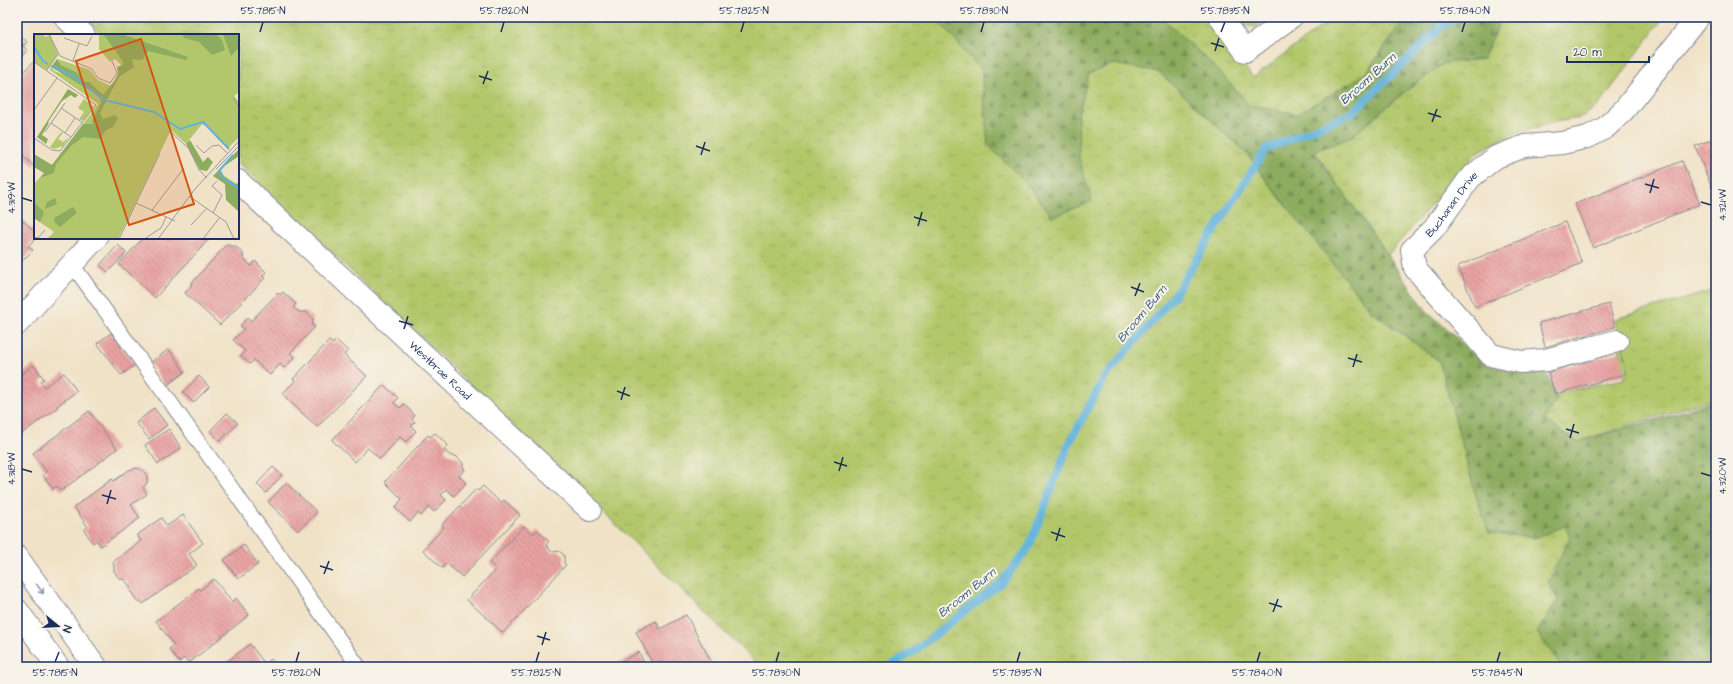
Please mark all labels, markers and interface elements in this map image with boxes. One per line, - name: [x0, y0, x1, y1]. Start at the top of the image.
- text: 55.7815°N: [240, 4, 286, 18]
- text: 55.7820°N: [480, 4, 528, 18]
- text: 55.7825°N: [719, 4, 769, 18]
- text: 55.7830°N: [960, 4, 1008, 18]
- text: 55.7835°N: [1201, 4, 1249, 18]
- text: 55.7840°N: [1440, 4, 1490, 18]
- inset map: [34, 34, 239, 239]
- scale bar: [1567, 38, 1649, 64]
- text: 20 m: [1573, 44, 1602, 61]
- water label: Broom Burn: [1336, 49, 1400, 109]
- street label: Buchanan Drive: [1422, 167, 1481, 240]
- text: 4.319°W: [5, 181, 19, 214]
- text: 4.321°W: [1716, 188, 1730, 221]
- water label: Broom Burn: [1113, 281, 1172, 346]
- street label: Westbrae Road: [406, 337, 475, 403]
- text: 4.318°W: [5, 452, 19, 485]
- text: 4.320°W: [1716, 457, 1730, 494]
- water label: Broom Burn: [934, 564, 1000, 622]
- one-way arrow: [36, 583, 44, 594]
- north arrow: [38, 606, 78, 646]
- text: N: [59, 623, 75, 635]
- text: 55.7815°N: [32, 666, 78, 680]
- text: 55.7820°N: [272, 666, 320, 680]
- text: 55.7825°N: [511, 666, 561, 680]
- text: 55.7830°N: [752, 666, 800, 680]
- text: 55.7835°N: [993, 666, 1041, 680]
- text: 55.7840°N: [1232, 666, 1282, 680]
- text: 55.7845°N: [1472, 666, 1522, 680]

